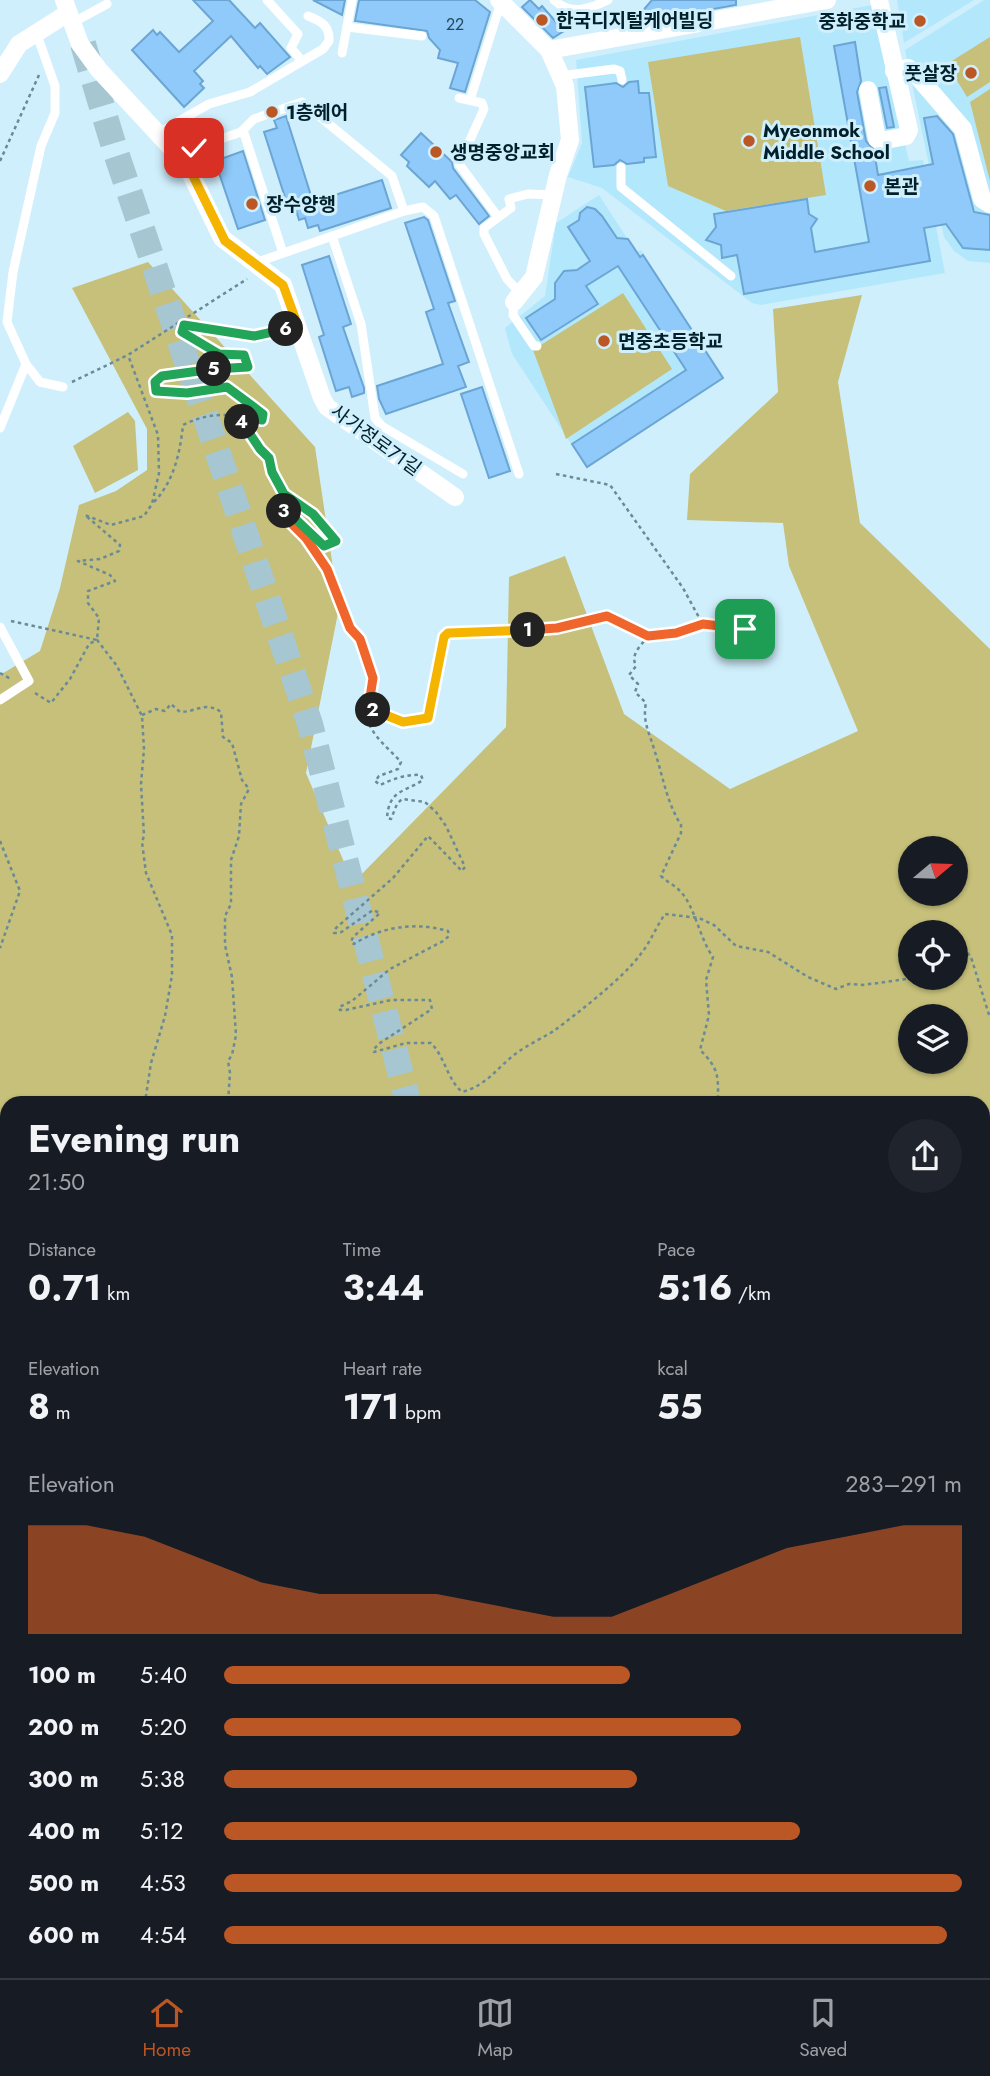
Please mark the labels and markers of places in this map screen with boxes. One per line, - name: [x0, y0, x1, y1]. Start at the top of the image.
- place label: 한국디지털케어빌딩: [556, 7, 713, 34]
- place label: 중화중학교: [819, 8, 906, 35]
- marker: 한국디지털케어빌딩: [534, 12, 550, 28]
- marker: 중화중학교: [912, 13, 928, 29]
- place label: 풋살장: [905, 60, 957, 87]
- marker: 풋살장: [963, 65, 979, 81]
- place label: 1층헤어: [286, 99, 348, 126]
- marker: 1층헤어: [264, 104, 280, 120]
- place label: Myeonmok Middle School: [763, 117, 890, 166]
- pin: [164, 118, 224, 178]
- marker: Myeonmok Middle School: [741, 133, 757, 149]
- place label: 생명중앙교회: [450, 139, 555, 166]
- marker: 생명중앙교회: [428, 144, 444, 160]
- place label: 본관: [884, 173, 919, 200]
- marker: 본관: [862, 178, 878, 194]
- place label: 장수양행: [266, 191, 336, 218]
- marker: 장수양행: [244, 196, 260, 212]
- pin: 6: [268, 312, 304, 346]
- place label: 면중초등학교: [618, 328, 723, 355]
- marker: 면중초등학교: [596, 333, 612, 349]
- pin: 5: [196, 352, 232, 386]
- pin: 4: [224, 404, 260, 440]
- pin: 3: [266, 494, 302, 528]
- pin: [715, 599, 775, 659]
- pin: 1: [510, 612, 546, 648]
- pin: 2: [356, 692, 390, 728]

